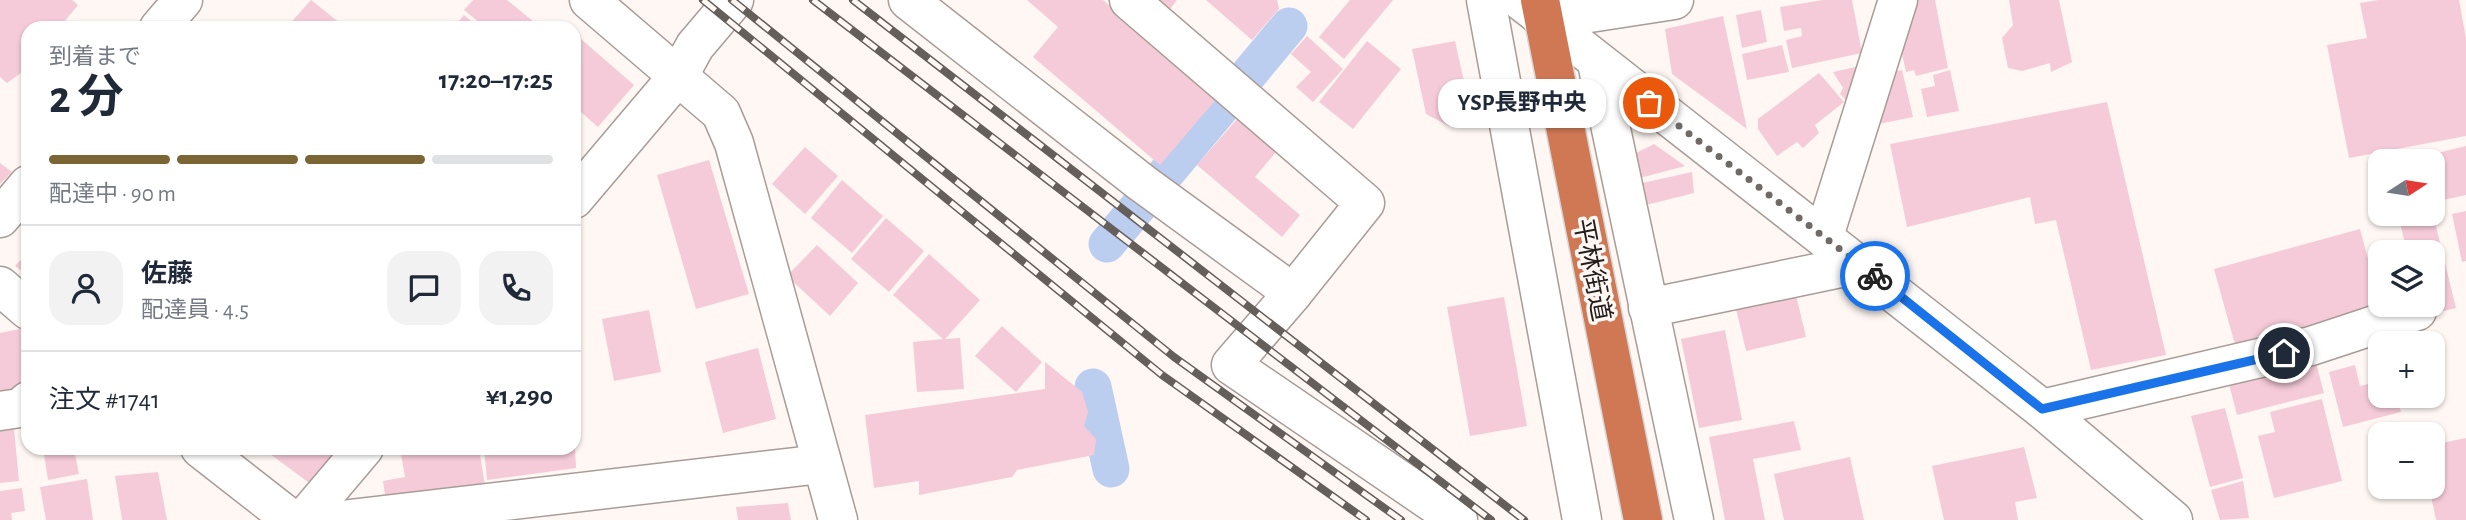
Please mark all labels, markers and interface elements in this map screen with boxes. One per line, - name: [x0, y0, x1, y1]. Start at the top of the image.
- text: 到着まで: [49, 46, 141, 69]
- text: 17:20–17:25: [439, 67, 553, 93]
- pin: [1619, 73, 1679, 133]
- text: 2 分: [49, 75, 124, 121]
- callout: YSP長野中央: [1439, 78, 1607, 128]
- icon: bag: [1630, 84, 1668, 122]
- text: YSP長野中央: [1458, 92, 1586, 115]
- north arrow: [2368, 149, 2445, 226]
- map controls: [2368, 149, 2445, 499]
- text: 配達中 · 90 m: [49, 183, 176, 206]
- street label: 平林街道: [1569, 216, 1616, 324]
- button: layers: [2368, 240, 2445, 317]
- courier: [1840, 241, 1910, 311]
- button: person: [49, 251, 123, 325]
- button: chat: [387, 251, 461, 325]
- button: phone: [479, 251, 553, 325]
- icon: bike: [1856, 257, 1894, 295]
- text: 佐藤: [141, 261, 193, 287]
- text: 配達員 · 4.5: [141, 299, 249, 322]
- pin: [2254, 323, 2314, 383]
- button: +: [2368, 331, 2445, 408]
- icon: home: [2265, 334, 2303, 372]
- text: ¥1,290: [486, 383, 553, 409]
- text: 注文 #1741: [49, 387, 160, 413]
- button: −: [2368, 422, 2445, 499]

